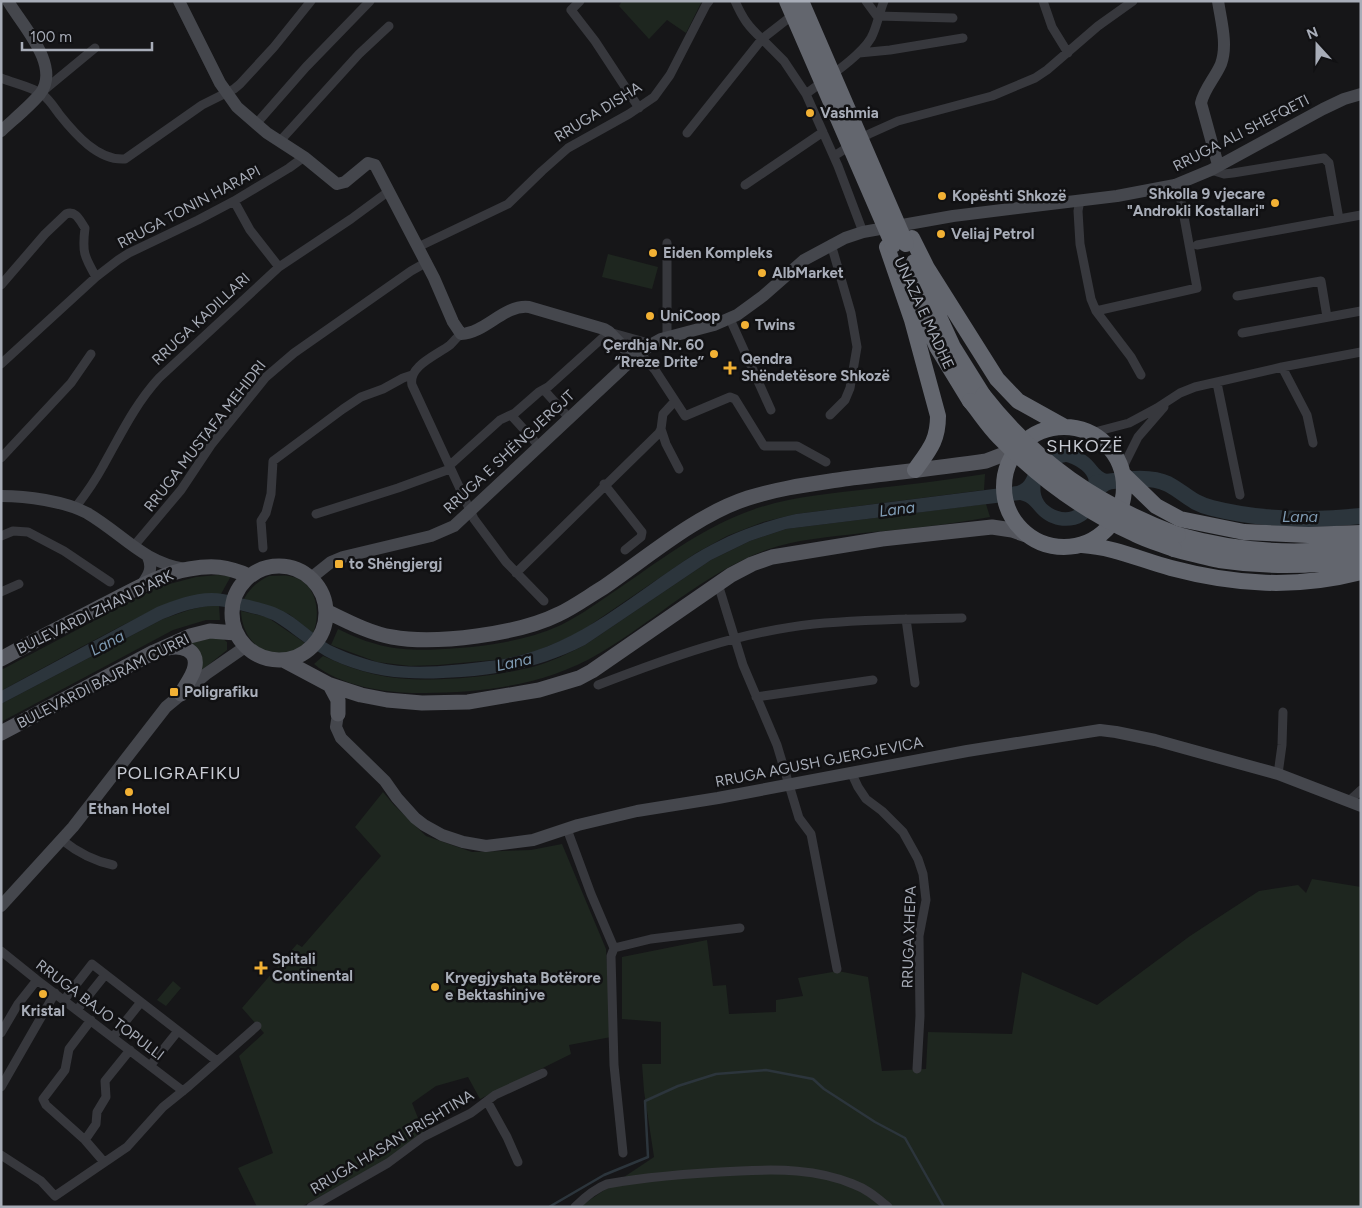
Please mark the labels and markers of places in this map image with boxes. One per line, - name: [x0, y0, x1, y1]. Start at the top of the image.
- place label: Vashmia: [820, 104, 879, 122]
- marker: Vashmia: [804, 107, 816, 119]
- place label: Shkolla 9 vjecare "Androkli Kostallari": [1127, 185, 1266, 220]
- place label: Kopështi Shkozë: [952, 187, 1067, 205]
- marker: Kopështi Shkozë: [936, 190, 948, 202]
- marker: Shkolla 9 vjecare "Androkli Kostallari": [1269, 197, 1281, 209]
- place label: Veliaj Petrol: [951, 225, 1034, 243]
- marker: Veliaj Petrol: [935, 228, 947, 240]
- place label: Eiden Kompleks: [663, 244, 773, 262]
- marker: Eiden Kompleks: [647, 247, 659, 259]
- place label: AlbMarket: [772, 264, 844, 282]
- marker: AlbMarket: [756, 267, 768, 279]
- place label: UniCoop: [660, 307, 720, 325]
- marker: UniCoop: [644, 310, 656, 322]
- place label: Twins: [755, 316, 795, 334]
- marker: Twins: [739, 319, 751, 331]
- place label: Çerdhja Nr. 60 “Rreze Drite”: [603, 336, 705, 371]
- marker: Çerdhja Nr. 60 “Rreze Drite”: [708, 348, 720, 360]
- place label: Qendra Shëndetësore Shkozë: [741, 350, 890, 385]
- marker: Qendra Shëndetësore Shkozë: [723, 361, 737, 375]
- place label: to Shëngjergj: [349, 555, 442, 573]
- marker: to Shëngjergj: [333, 558, 345, 570]
- place label: Poligrafiku: [184, 683, 258, 701]
- marker: Poligrafiku: [168, 686, 180, 698]
- marker: Ethan Hotel: [123, 786, 135, 798]
- place label: Ethan Hotel: [88, 800, 170, 818]
- place label: Spitali Continental: [272, 950, 353, 985]
- marker: Spitali Continental: [254, 961, 268, 975]
- place label: Kryegjyshata Botërore e Bektashinjve: [445, 969, 602, 1004]
- marker: Kryegjyshata Botërore e Bektashinjve: [429, 981, 441, 993]
- marker: Kristal: [37, 988, 49, 1000]
- place label: Kristal: [21, 1002, 65, 1020]

